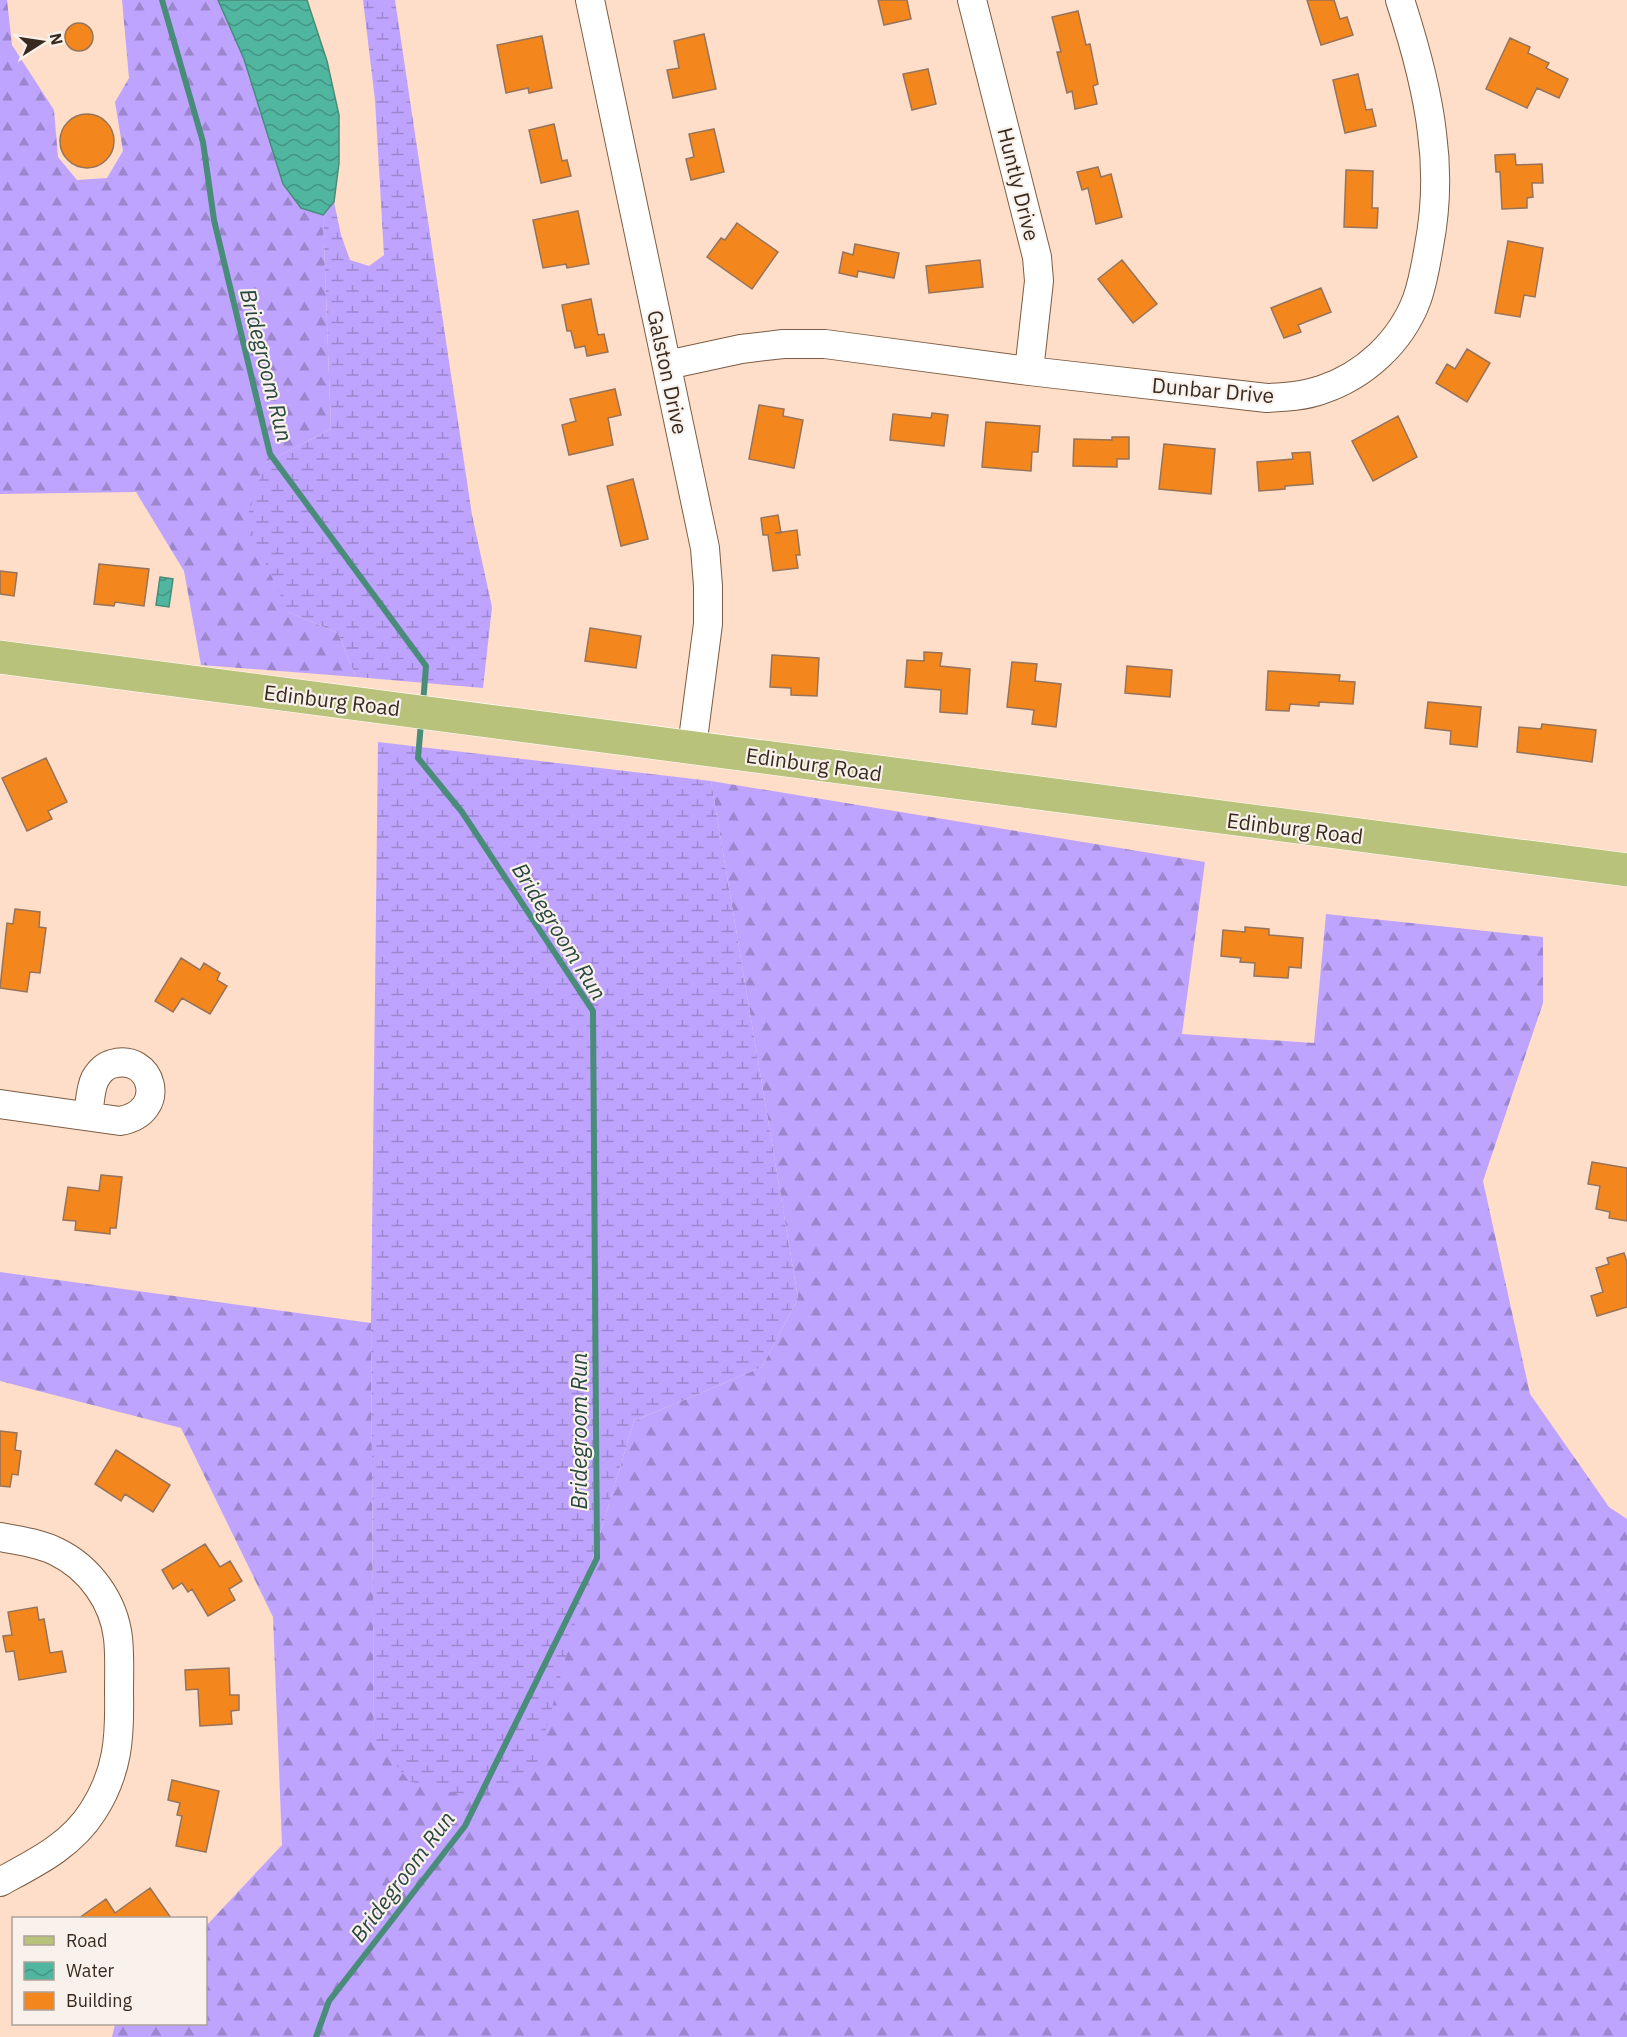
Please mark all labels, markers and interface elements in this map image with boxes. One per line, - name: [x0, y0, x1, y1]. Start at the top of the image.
- north arrow: [12, 12, 72, 72]
- text: N: [46, 31, 68, 47]
- street label: Huntly Drive: [991, 124, 1047, 244]
- water label: Bridegroom Run: [234, 285, 300, 445]
- street label: Galston Drive: [641, 307, 695, 437]
- street label: Dunbar Drive: [1151, 371, 1275, 409]
- street label: Edinburg Road: [262, 678, 402, 722]
- street label: Edinburg Road: [744, 741, 884, 787]
- street label: Edinburg Road: [1225, 806, 1365, 850]
- water label: Bridegroom Run: [506, 857, 614, 1005]
- water label: Bridegroom Run: [564, 1353, 593, 1509]
- water label: Bridegroom Run: [343, 1805, 461, 1947]
- legend: [12, 1917, 207, 2025]
- text: Road: [66, 1929, 107, 1952]
- text: Water: [66, 1959, 115, 1982]
- text: Building: [66, 1989, 133, 2012]

